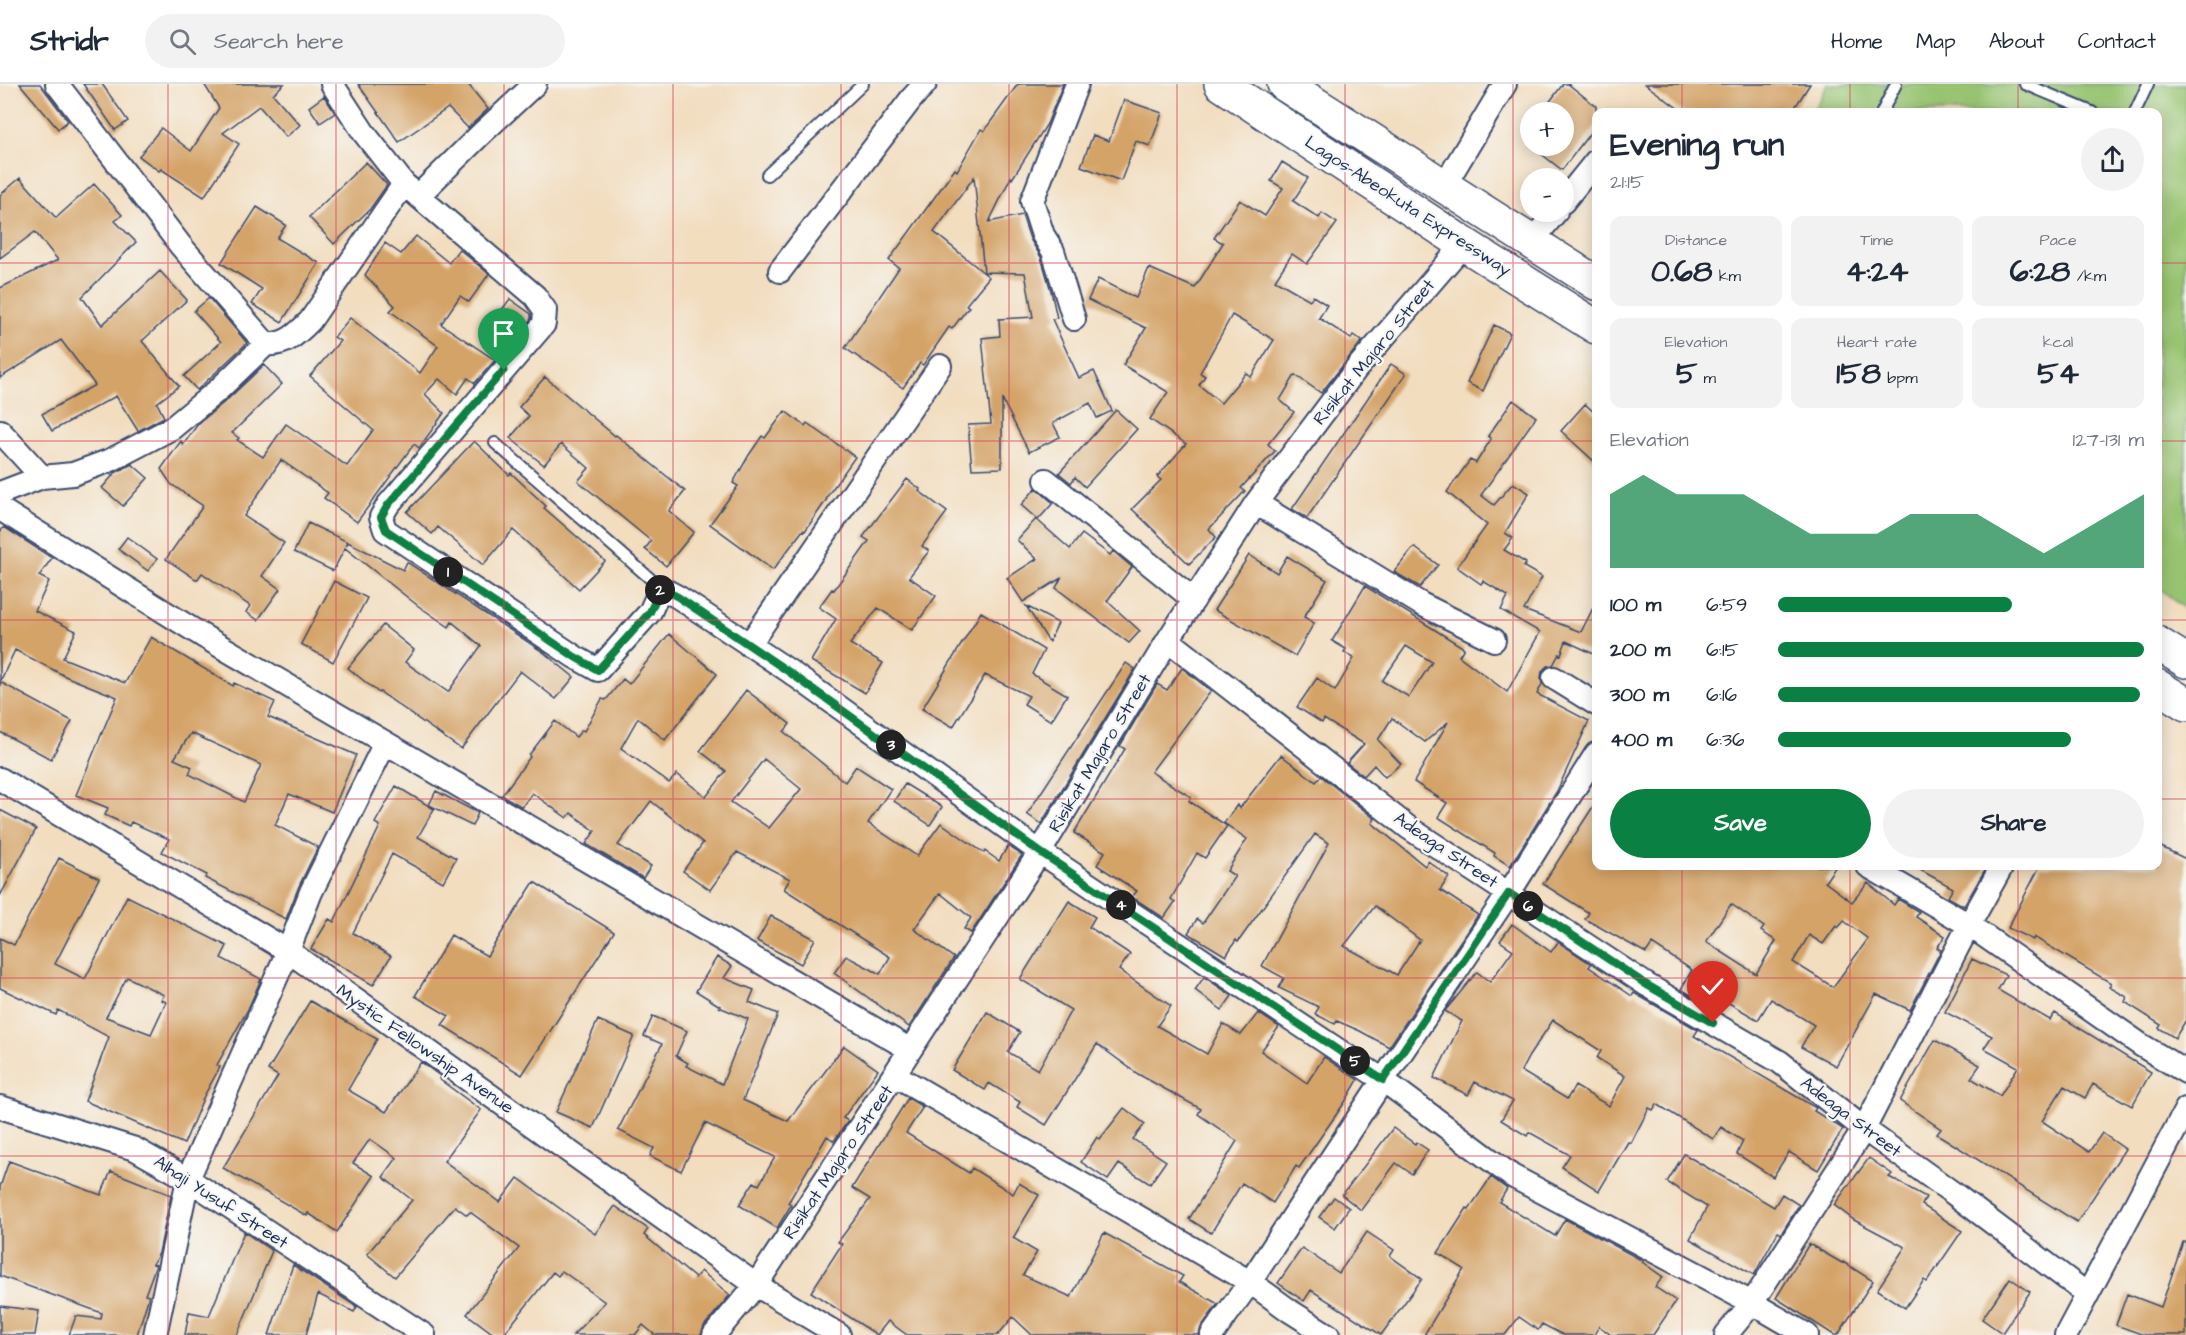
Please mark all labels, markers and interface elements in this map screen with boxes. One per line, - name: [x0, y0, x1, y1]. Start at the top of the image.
- search box: [145, 14, 565, 68]
- text: Stridr: [30, 22, 109, 61]
- icon: search: [166, 25, 199, 58]
- text: Search here: [214, 26, 344, 57]
- text: Home: [1831, 27, 1883, 56]
- text: Map: [1916, 27, 1956, 56]
- text: About: [1989, 27, 2045, 56]
- text: Contact: [2078, 27, 2156, 56]
- map controls: [1520, 102, 1574, 222]
- button: +: [1520, 102, 1574, 156]
- text: Evening run: [1610, 122, 1784, 168]
- button: share: [2081, 128, 2144, 191]
- street label: Lagos-Abeokuta Expressway: [1299, 130, 1516, 283]
- button: −: [1520, 168, 1574, 222]
- text: 21:15: [1610, 168, 1644, 196]
- text: Distance: [1665, 229, 1727, 251]
- text: Time: [1860, 229, 1894, 251]
- text: Pace: [2039, 229, 2077, 251]
- text: 0.68: [1651, 251, 1712, 293]
- text: 4:24: [1845, 251, 1909, 293]
- text: 6:28: [2010, 251, 2070, 293]
- text: km: [1712, 265, 1741, 287]
- text: /km: [2070, 265, 2106, 287]
- street label: Risikat Majaro Street: [1307, 273, 1441, 430]
- pin: [478, 308, 529, 370]
- icon: arrive: [487, 317, 520, 350]
- text: Elevation: [1665, 331, 1727, 353]
- text: Heart rate: [1837, 331, 1917, 353]
- text: kcal: [2043, 331, 2073, 353]
- text: 5: [1676, 353, 1697, 395]
- text: 158: [1836, 353, 1881, 395]
- text: 54: [2037, 353, 2079, 395]
- text: m: [1697, 367, 1716, 389]
- text: bpm: [1881, 367, 1918, 389]
- text: Elevation: [1610, 426, 1689, 454]
- text: 127–131 m: [2073, 426, 2144, 454]
- pin: 1: [433, 557, 463, 587]
- text: 1: [447, 561, 449, 583]
- pin: 2: [645, 575, 675, 605]
- text: 2: [655, 579, 665, 601]
- text: 100 m: [1610, 591, 1661, 619]
- text: 6:59: [1706, 591, 1747, 619]
- text: 200 m: [1610, 636, 1670, 664]
- text: 6:15: [1706, 636, 1739, 664]
- street label: Risikat Majaro Street: [1043, 668, 1158, 837]
- text: 300 m: [1610, 681, 1669, 709]
- text: 6:16: [1706, 681, 1737, 709]
- text: 400 m: [1610, 726, 1672, 754]
- text: 6:36: [1706, 726, 1745, 754]
- pin: 3: [876, 730, 906, 760]
- text: 3: [887, 734, 895, 756]
- button: Save: [1610, 789, 1871, 858]
- button: Share: [1883, 789, 2144, 858]
- street label: Adeaga Street: [1388, 806, 1504, 895]
- pin: 4: [1106, 890, 1136, 920]
- pin: 6: [1513, 891, 1543, 921]
- text: 4: [1116, 894, 1126, 916]
- text: 6: [1523, 895, 1533, 917]
- pin: [1687, 961, 1738, 1023]
- icon: check: [1696, 970, 1729, 1003]
- street label: Mystic Fellowship Avenue: [331, 978, 519, 1121]
- pin: 5: [1340, 1046, 1370, 1076]
- text: 5: [1349, 1050, 1361, 1072]
- street label: Adeaga Street: [1795, 1071, 1907, 1165]
- street label: Risikat Majaro Street: [777, 1079, 899, 1244]
- street label: Alhaji Yusuf Street: [149, 1149, 294, 1255]

